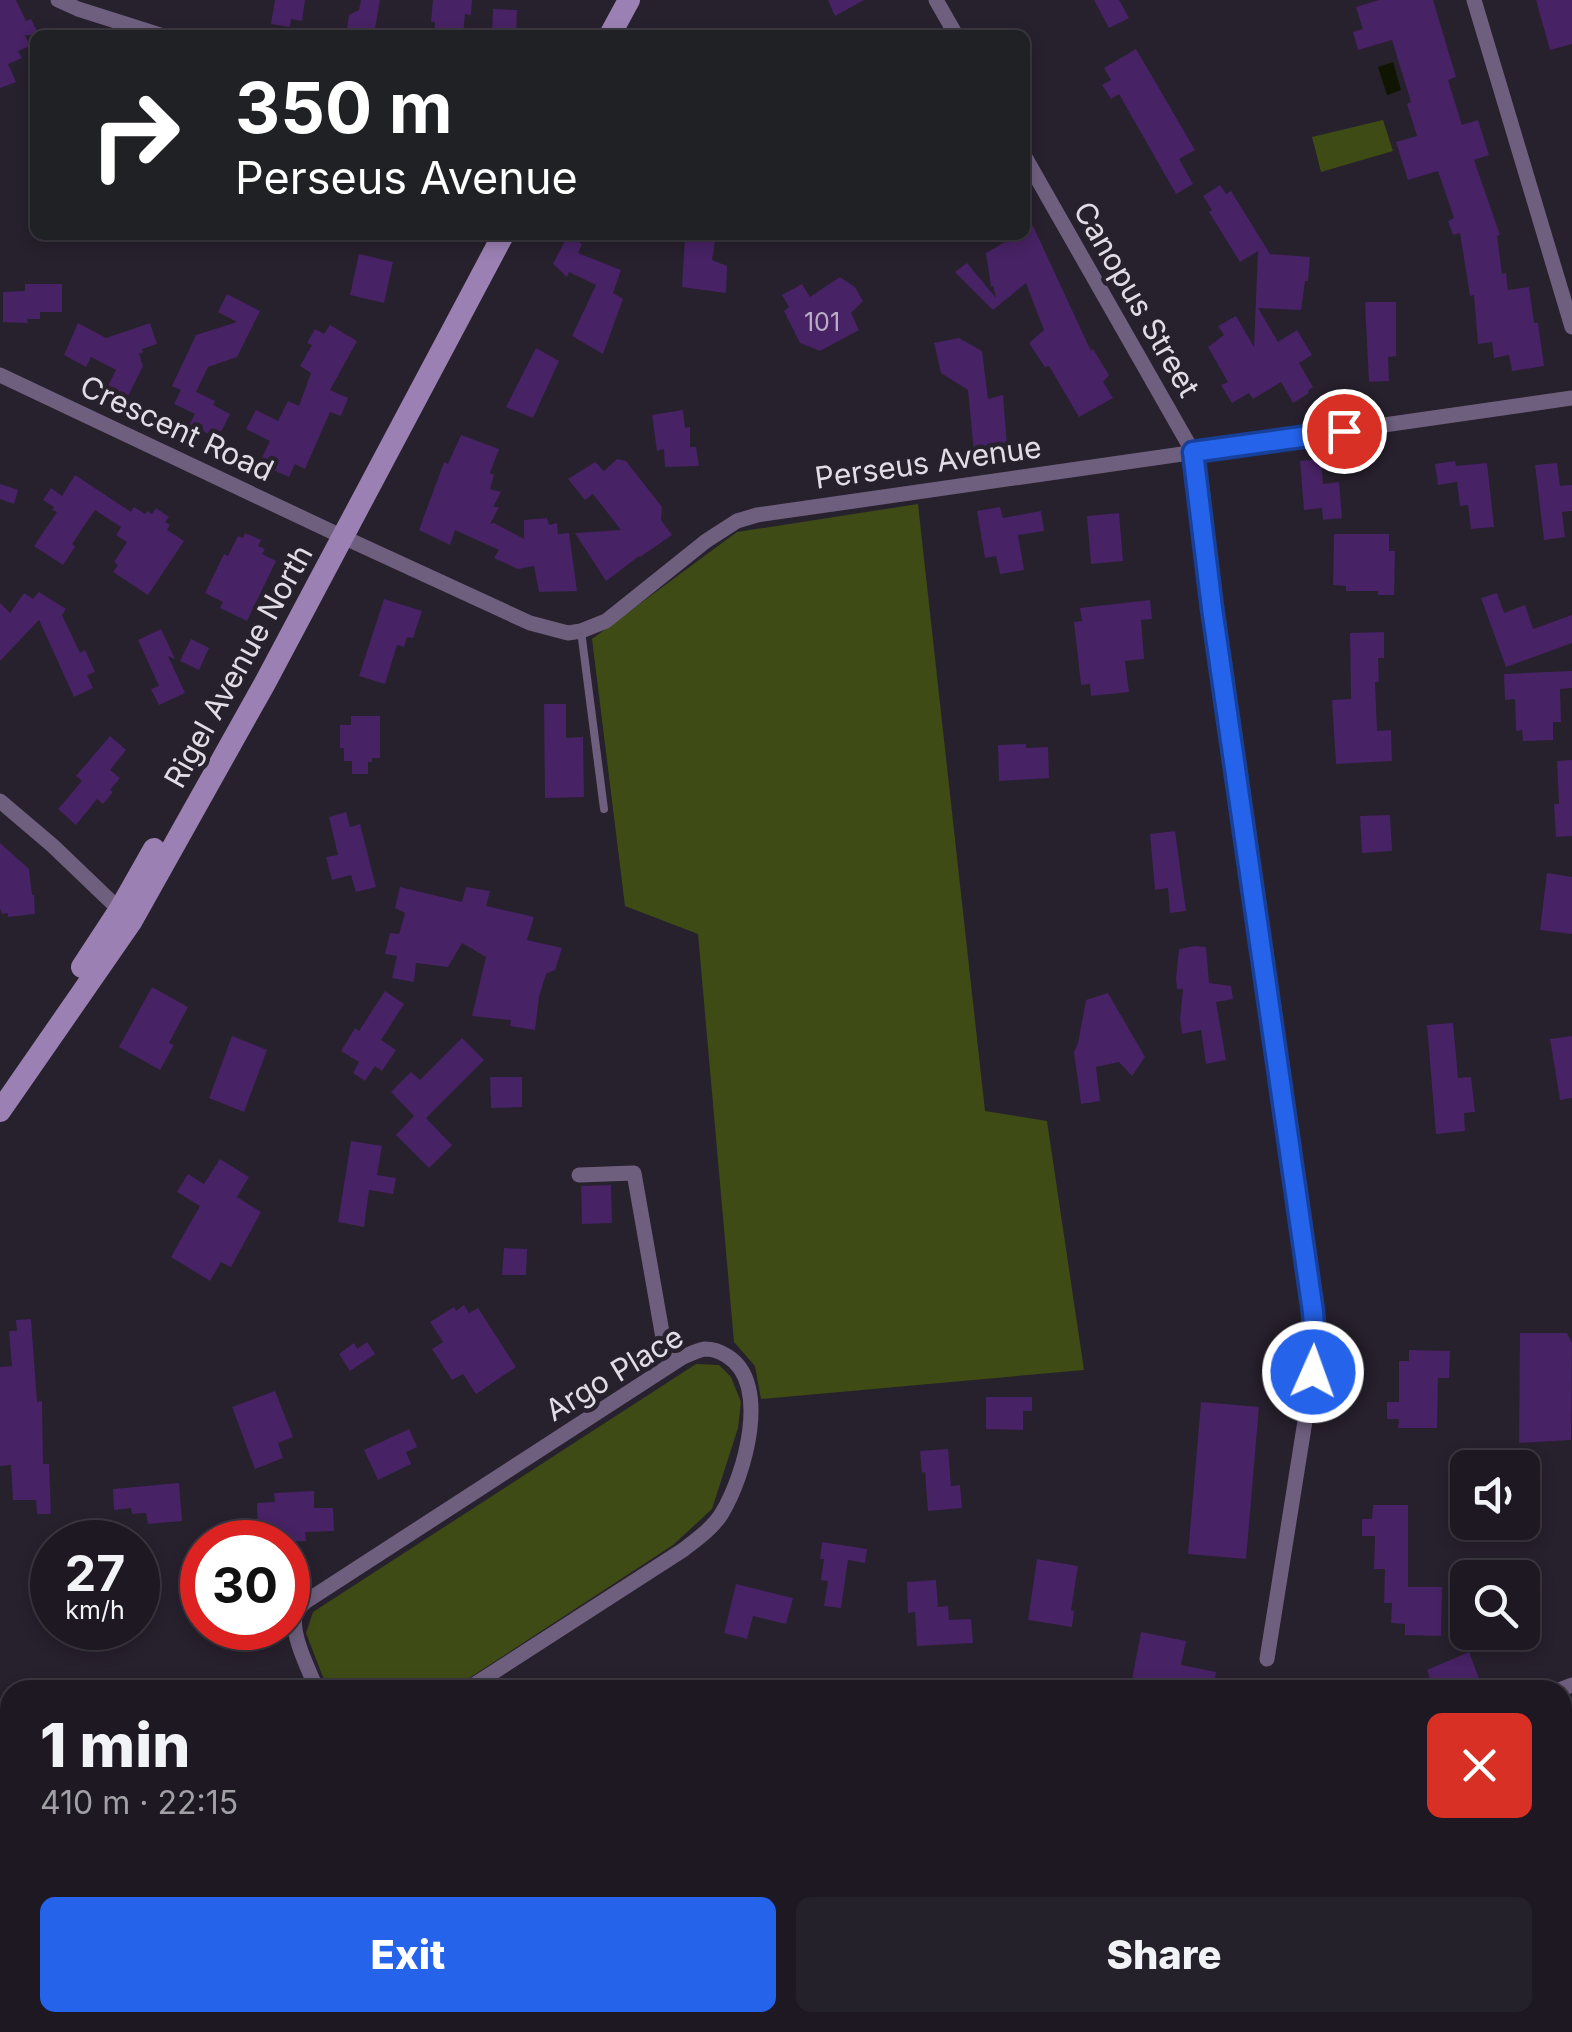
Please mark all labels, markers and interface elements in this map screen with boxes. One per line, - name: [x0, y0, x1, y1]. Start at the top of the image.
- text: 350 m: [235, 65, 453, 150]
- icon: right: [70, 70, 200, 200]
- text: Perseus Avenue: [235, 150, 578, 205]
- street label: Canopus Street: [1067, 195, 1208, 403]
- house number: 101: [804, 307, 840, 337]
- street label: Crescent Road: [75, 368, 279, 488]
- pin: [1302, 389, 1387, 474]
- icon: arrive: [1317, 404, 1372, 459]
- street label: Perseus Avenue: [812, 428, 1044, 496]
- street label: Rigel Avenue North: [156, 538, 320, 794]
- street label: Argo Place: [539, 1318, 689, 1428]
- position arrow: [1261, 1320, 1365, 1424]
- map controls: [1450, 1450, 1540, 1650]
- button: sound: [1450, 1450, 1540, 1540]
- speed limit sign: 30: [180, 1520, 310, 1650]
- text: 27: [65, 1543, 125, 1603]
- button: search: [1450, 1560, 1540, 1650]
- text: km/h: [65, 1595, 125, 1625]
- text: 1 min: [40, 1709, 190, 1781]
- button: close: [1427, 1713, 1532, 1818]
- text: 410 m · 22:15: [40, 1783, 238, 1822]
- button: Exit: [40, 1897, 776, 2012]
- button: Share: [796, 1897, 1532, 2012]

